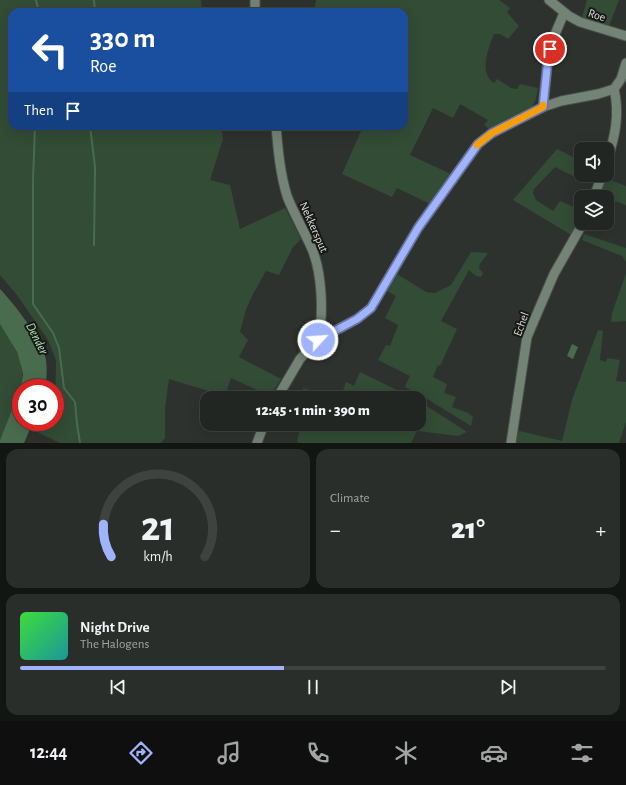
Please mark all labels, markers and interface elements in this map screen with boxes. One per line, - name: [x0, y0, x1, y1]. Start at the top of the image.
- street label: Roe: [587, 6, 607, 24]
- icon: left: [24, 24, 76, 76]
- text: 330 m: [90, 25, 156, 53]
- pin: [533, 32, 567, 66]
- icon: arrive: [539, 38, 561, 60]
- text: Roe: [90, 58, 116, 76]
- icon: arrive: [62, 100, 84, 122]
- text: Then: [24, 103, 54, 118]
- map controls: [574, 142, 614, 230]
- button: sound: [574, 142, 614, 182]
- button: layers: [574, 190, 614, 230]
- street label: Nekkersput: [298, 200, 331, 254]
- street label: Echel: [511, 310, 531, 338]
- position arrow: [297, 319, 339, 361]
- water label: Dender: [23, 321, 51, 357]
- speed limit sign: 30: [12, 379, 64, 431]
- text: 12:45 · 1 min · 390 m: [256, 403, 370, 418]
- text: Climate: [330, 492, 369, 505]
- text: 21: [141, 506, 175, 547]
- text: 21°: [451, 514, 485, 544]
- text: −: [330, 519, 341, 541]
- text: +: [595, 519, 606, 541]
- text: km/h: [143, 549, 173, 563]
- text: Night Drive: [80, 620, 150, 635]
- text: The Halogens: [80, 638, 149, 651]
- icon: previous: [107, 676, 129, 698]
- icon: pause: [302, 676, 324, 698]
- icon: next: [497, 676, 519, 698]
- icon: directions: [127, 739, 155, 767]
- icon: music: [215, 739, 243, 767]
- icon: phone: [304, 739, 332, 767]
- icon: climate: [392, 739, 420, 767]
- icon: car: [480, 739, 508, 767]
- icon: filters: [568, 739, 596, 767]
- text: 12:44: [30, 744, 67, 762]

